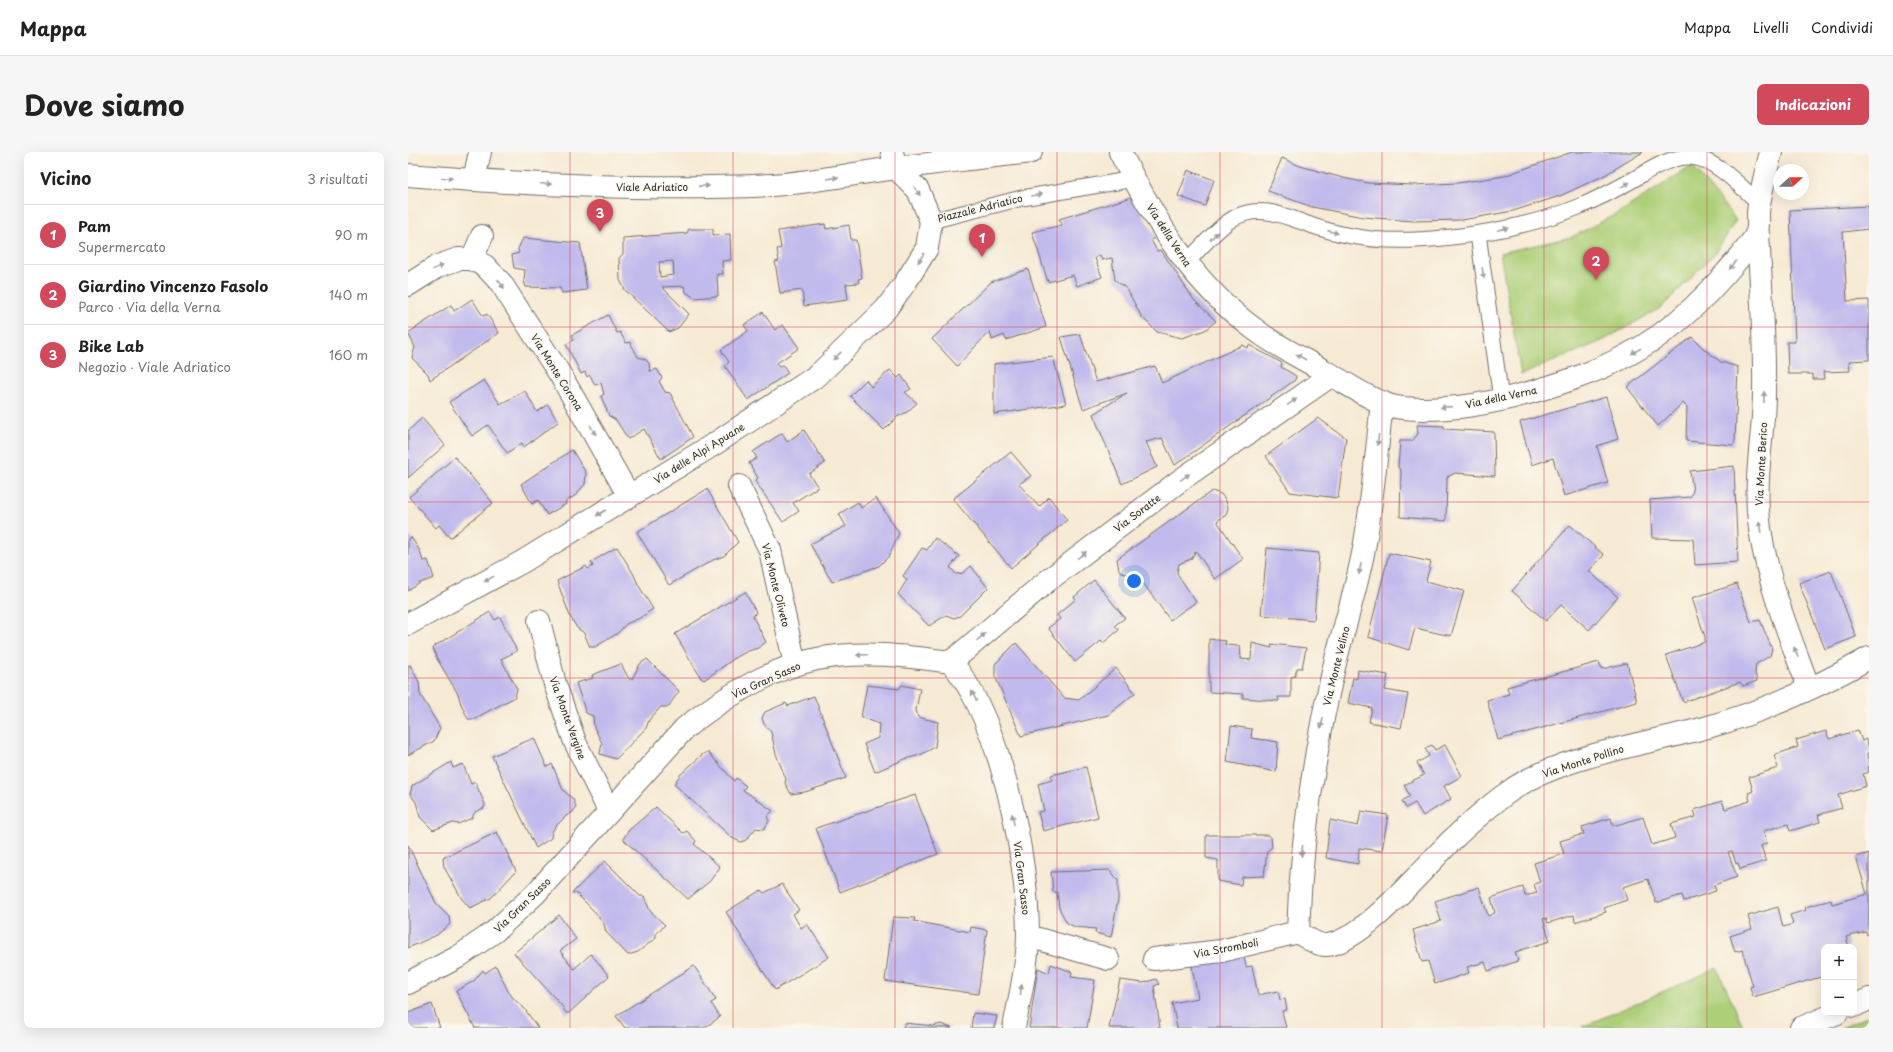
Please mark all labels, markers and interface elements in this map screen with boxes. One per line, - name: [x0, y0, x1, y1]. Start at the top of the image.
- text: Mappa: [20, 14, 87, 42]
- text: Mappa: [1684, 17, 1731, 38]
- text: Livelli: [1753, 17, 1789, 38]
- text: Condividi: [1811, 17, 1873, 38]
- text: Dove siamo: [24, 83, 185, 126]
- button: Indicazioni: [1757, 84, 1869, 125]
- north arrow: [1773, 164, 1809, 200]
- text: Vicino: [40, 165, 91, 191]
- text: 3 risultati: [307, 169, 368, 188]
- one-way arrow: [441, 175, 453, 181]
- one-way arrow: [827, 175, 839, 181]
- street label: Viale Adriatico: [616, 179, 689, 194]
- one-way arrow: [540, 180, 552, 187]
- one-way arrow: [1619, 181, 1631, 188]
- one-way arrow: [698, 183, 710, 190]
- one-way arrow: [914, 186, 921, 197]
- street label: Piazzale Adriatico: [936, 190, 1024, 225]
- one-way arrow: [1030, 192, 1043, 198]
- pin: 3: [587, 199, 613, 232]
- street label: Via della Verna: [1143, 200, 1195, 269]
- text: Pam: [78, 214, 111, 237]
- pin: 1: [969, 224, 995, 257]
- text: 1: [50, 225, 56, 244]
- text: 90 m: [335, 225, 368, 244]
- one-way arrow: [1497, 226, 1509, 232]
- one-way arrow: [1327, 229, 1339, 235]
- one-way arrow: [1209, 231, 1219, 241]
- text: Supermercato: [78, 237, 166, 256]
- pin: 2: [1583, 247, 1609, 280]
- one-way arrow: [917, 253, 925, 263]
- one-way arrow: [1728, 260, 1738, 270]
- one-way arrow: [432, 264, 444, 270]
- one-way arrow: [1480, 267, 1486, 279]
- text: Giardino Vincenzo Fasolo: [78, 274, 268, 297]
- one-way arrow: [496, 279, 505, 290]
- text: 2: [48, 285, 58, 304]
- text: 140 m: [329, 285, 368, 304]
- text: Parco · Via della Verna: [78, 297, 221, 316]
- street label: Via Monte Corona: [528, 330, 588, 414]
- text: Bike Lab: [78, 334, 144, 357]
- text: 3: [49, 345, 57, 364]
- text: 160 m: [329, 345, 368, 364]
- one-way arrow: [1630, 347, 1642, 354]
- one-way arrow: [832, 351, 842, 361]
- one-way arrow: [1295, 353, 1307, 360]
- text: Negozio · Viale Adriatico: [78, 357, 231, 376]
- street label: Via della Verna: [1464, 382, 1538, 411]
- one-way arrow: [1761, 390, 1767, 403]
- one-way arrow: [1287, 398, 1297, 406]
- one-way arrow: [1440, 404, 1452, 411]
- street label: Via delle Alpi Apuane: [650, 418, 747, 487]
- street label: Via Monte Berico: [1751, 421, 1770, 506]
- one-way arrow: [589, 424, 596, 436]
- one-way arrow: [1374, 434, 1381, 446]
- one-way arrow: [1180, 473, 1191, 481]
- street label: Via Soratte: [1110, 490, 1163, 535]
- one-way arrow: [596, 509, 606, 517]
- one-way arrow: [1757, 521, 1763, 533]
- street label: Via Monte Oliveto: [759, 541, 794, 629]
- one-way arrow: [1076, 551, 1087, 559]
- one-way arrow: [1356, 563, 1362, 575]
- your location: [1124, 571, 1144, 591]
- one-way arrow: [484, 576, 495, 583]
- street label: Via Monte Velino: [1318, 624, 1353, 707]
- one-way arrow: [975, 632, 986, 641]
- one-way arrow: [1792, 645, 1798, 657]
- one-way arrow: [856, 651, 868, 658]
- street label: Via Gran Sasso: [729, 657, 803, 701]
- street label: Via Monte Vergine: [546, 674, 591, 762]
- one-way arrow: [971, 690, 977, 702]
- one-way arrow: [1319, 716, 1325, 729]
- street label: Via Monte Pollino: [1540, 740, 1626, 781]
- one-way arrow: [1010, 813, 1016, 825]
- street label: Via Gran Sasso: [1011, 840, 1035, 916]
- one-way arrow: [1299, 845, 1305, 857]
- street label: Via Gran Sasso: [490, 873, 554, 936]
- street label: Via Stromboli: [1192, 934, 1260, 961]
- map controls: [1821, 944, 1857, 1016]
- button: +: [1821, 944, 1857, 980]
- button: −: [1821, 980, 1857, 1016]
- one-way arrow: [1018, 984, 1024, 996]

